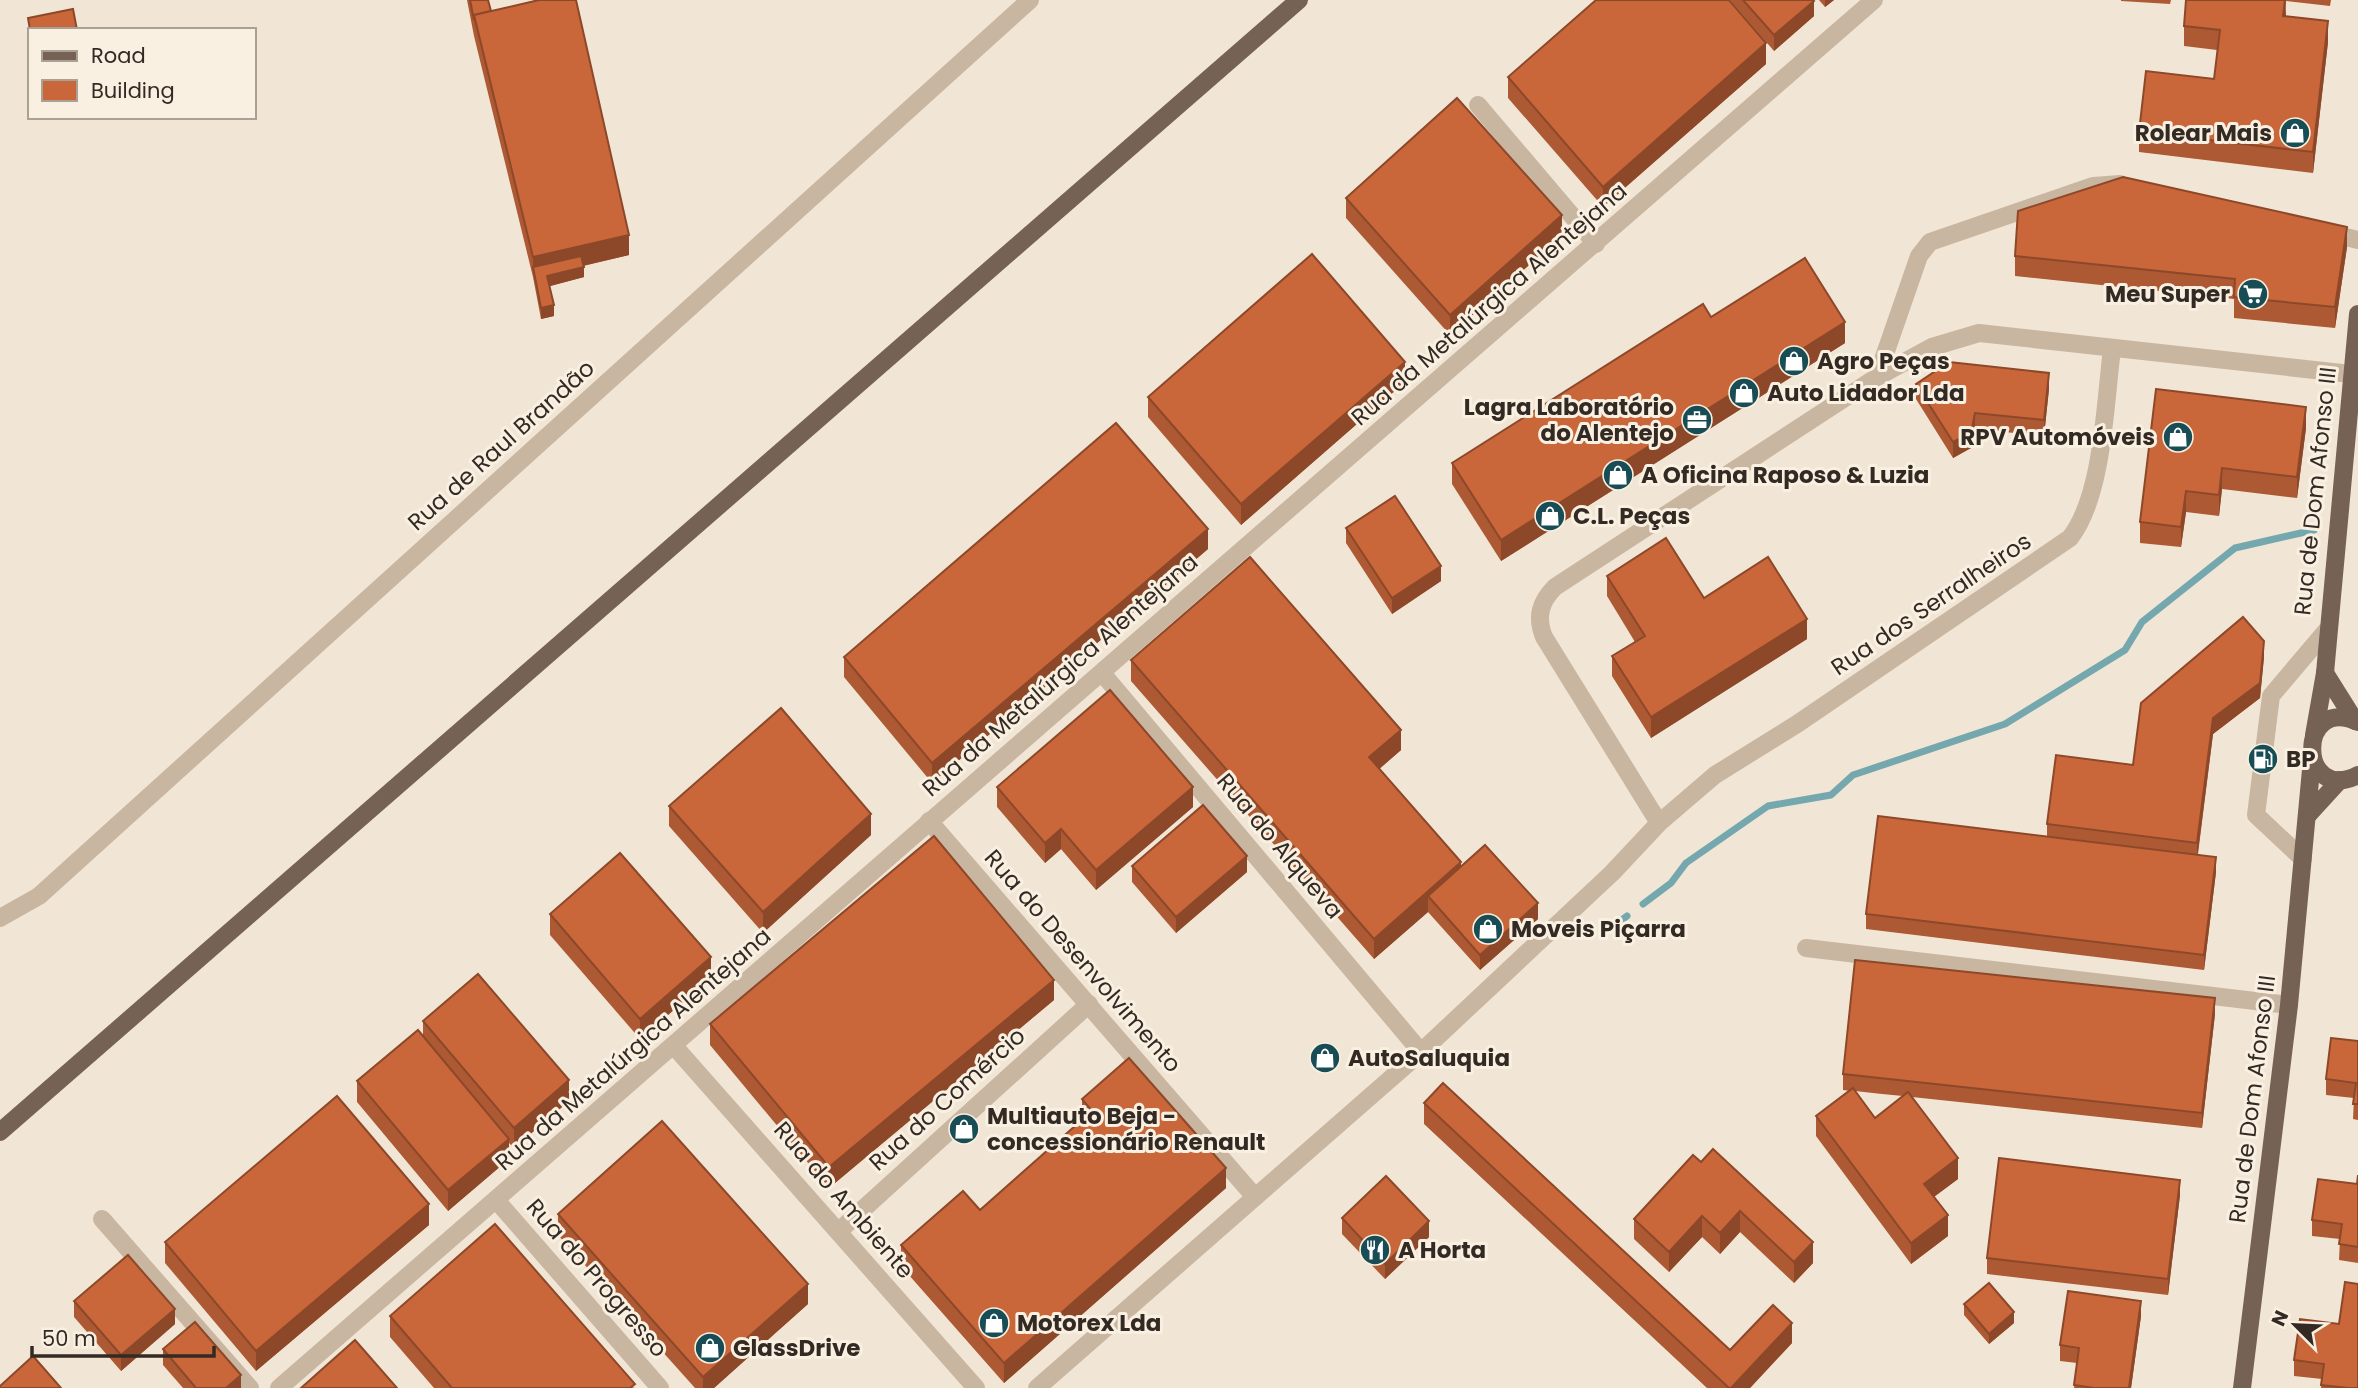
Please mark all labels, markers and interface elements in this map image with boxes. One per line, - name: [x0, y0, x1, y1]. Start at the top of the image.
- legend: [28, 28, 256, 119]
- text: Road: [91, 41, 146, 70]
- text: Building: [91, 76, 175, 105]
- shop icon: Rolear Mais: [2278, 116, 2312, 150]
- place label: Rolear Mais: [2135, 117, 2272, 149]
- street label: Rua da Metalúrgica Alentejana: [1344, 175, 1634, 433]
- supermarket icon: Meu Super: [2236, 277, 2270, 311]
- place label: Meu Super: [2105, 278, 2230, 310]
- shop icon: Agro Peças: [1777, 344, 1811, 378]
- place label: Agro Peças: [1817, 345, 1950, 377]
- street label: Rua de Raul Brandão: [401, 352, 601, 538]
- street label: Rua de Dom Afonso III: [2286, 365, 2344, 617]
- shop icon: Auto Lidador Lda: [1727, 376, 1761, 410]
- place label: Auto Lidador Lda: [1767, 377, 1965, 409]
- place label: Lagra Laboratório do Alentejo: [1464, 391, 1674, 449]
- office icon: Lagra Laboratório do Alentejo: [1680, 403, 1714, 437]
- shop icon: RPV Automóveis: [2161, 420, 2195, 454]
- place label: RPV Automóveis: [1960, 421, 2155, 453]
- shop icon: A Oficina Raposo & Luzia: [1601, 458, 1635, 492]
- place label: A Oficina Raposo & Luzia: [1641, 459, 1929, 491]
- shop icon: C.L. Peças: [1533, 499, 1567, 533]
- place label: C.L. Peças: [1573, 500, 1690, 532]
- street label: Rua dos Serralheiros: [1825, 525, 2037, 683]
- street label: Rua da Metalúrgica Alentejana: [915, 546, 1205, 804]
- fuel station icon: BP: [2246, 742, 2280, 776]
- place label: BP: [2286, 743, 2316, 775]
- street label: Rua do Alqueva: [1210, 766, 1350, 926]
- street label: Rua do Desenvolvimento: [977, 843, 1189, 1079]
- shop icon: Moveis Piçarra: [1471, 912, 1505, 946]
- place label: Moveis Piçarra: [1511, 913, 1686, 945]
- street label: Rua da Metalúrgica Alentejana: [488, 920, 778, 1178]
- street label: Rua de Dom Afonso III: [2221, 973, 2283, 1225]
- street label: Rua do Comércio: [862, 1020, 1032, 1178]
- shop icon: AutoSaluquia: [1308, 1041, 1342, 1075]
- place label: AutoSaluquia: [1348, 1042, 1510, 1074]
- place label: Multiauto Beja - concessionário Renault: [987, 1100, 1265, 1158]
- shop icon: Multiauto Beja - concessionário Renault: [947, 1112, 981, 1146]
- street label: Rua do Ambiente: [767, 1114, 921, 1286]
- street label: Rua do Progresso: [519, 1192, 675, 1364]
- restaurant icon: A Horta: [1358, 1233, 1392, 1267]
- place label: A Horta: [1398, 1234, 1486, 1266]
- north arrow: [2260, 1290, 2330, 1360]
- shop icon: Motorex Lda: [977, 1306, 1011, 1340]
- text: N: [2265, 1306, 2295, 1330]
- place label: Motorex Lda: [1017, 1307, 1161, 1339]
- scale bar: [32, 1314, 214, 1358]
- text: 50 m: [42, 1324, 96, 1353]
- shop icon: GlassDrive: [693, 1331, 727, 1365]
- place label: GlassDrive: [733, 1332, 861, 1364]

